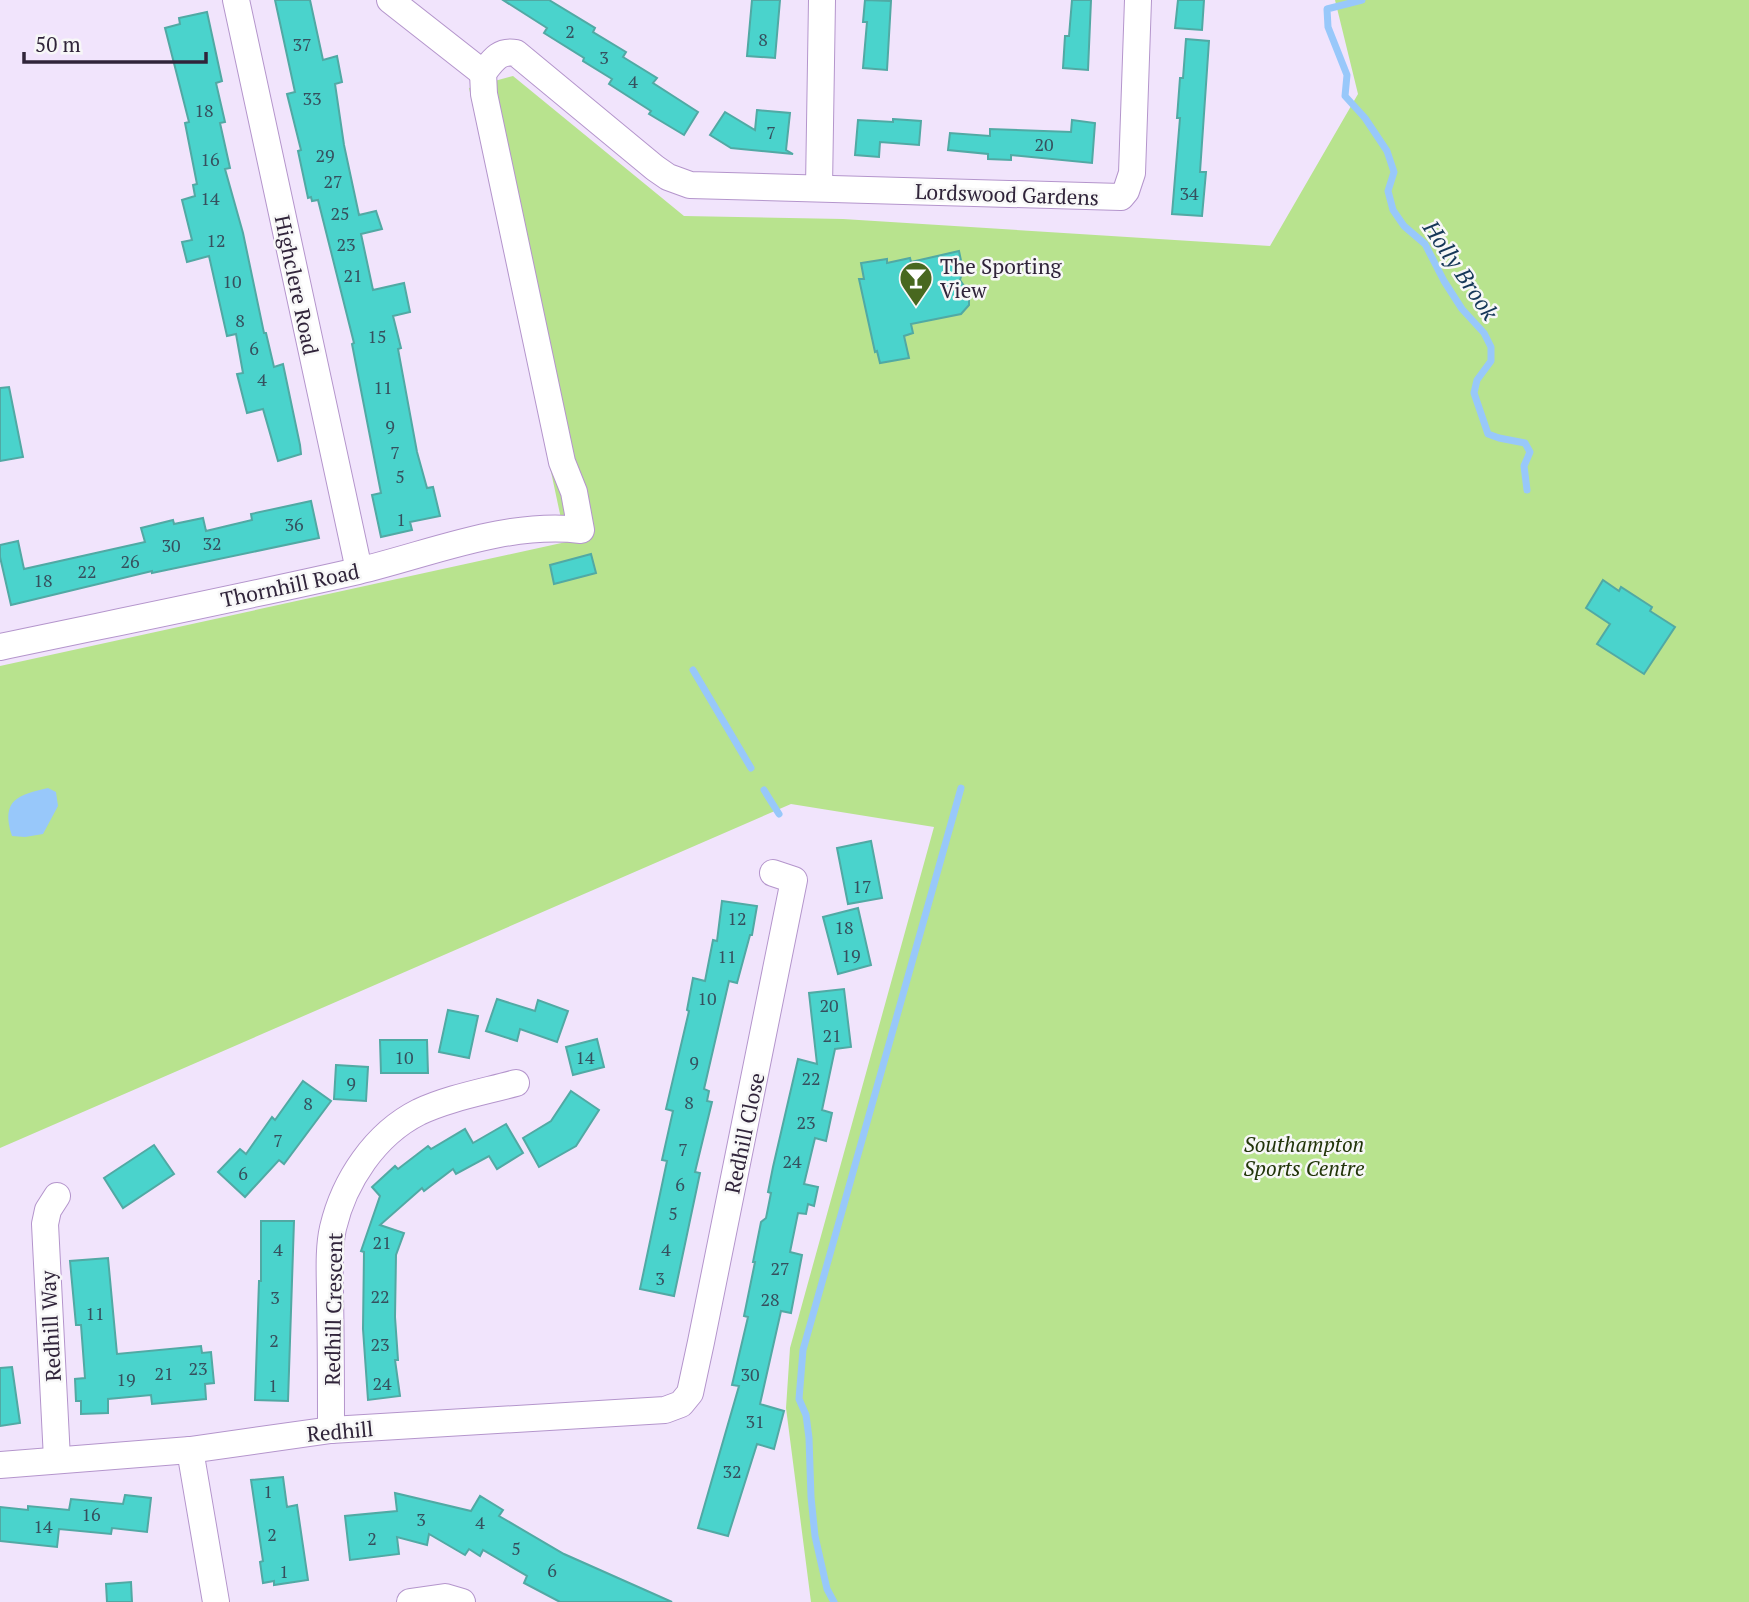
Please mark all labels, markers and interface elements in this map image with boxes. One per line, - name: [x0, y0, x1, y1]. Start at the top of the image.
- house number: 2: [565, 19, 575, 43]
- scale bar: [24, 21, 206, 65]
- house number: 8: [758, 27, 768, 51]
- text: 50 m: [35, 30, 81, 58]
- house number: 37: [292, 32, 312, 56]
- house number: 3: [599, 45, 609, 69]
- house number: 4: [628, 69, 638, 93]
- house number: 33: [302, 86, 322, 110]
- house number: 18: [194, 98, 214, 122]
- house number: 7: [766, 120, 776, 144]
- house number: 20: [1034, 132, 1054, 156]
- house number: 29: [315, 143, 335, 167]
- house number: 16: [200, 147, 220, 171]
- house number: 27: [323, 169, 343, 193]
- street label: Lordswood Gardens: [915, 177, 1099, 211]
- house number: 34: [1179, 181, 1199, 205]
- house number: 14: [200, 186, 220, 210]
- house number: 25: [330, 201, 350, 225]
- street label: Highclere Road: [269, 213, 326, 358]
- water label: Holly Brook: [1416, 213, 1506, 327]
- house number: 12: [206, 228, 226, 252]
- house number: 23: [336, 232, 356, 256]
- place label: The Sporting View: [940, 252, 1062, 304]
- bar icon: The Sporting View: [897, 259, 935, 308]
- house number: 21: [343, 263, 363, 287]
- house number: 10: [222, 269, 242, 293]
- house number: 8: [235, 308, 245, 332]
- house number: 15: [367, 324, 387, 348]
- house number: 6: [249, 336, 259, 360]
- house number: 4: [257, 367, 267, 391]
- house number: 11: [373, 375, 393, 399]
- house number: 9: [385, 414, 395, 438]
- house number: 7: [390, 440, 400, 464]
- house number: 5: [395, 464, 405, 488]
- house number: 1: [396, 507, 406, 531]
- house number: 36: [284, 512, 304, 536]
- house number: 32: [202, 531, 222, 555]
- house number: 30: [161, 533, 181, 557]
- house number: 26: [120, 549, 140, 573]
- street label: Thornhill Road: [218, 557, 362, 613]
- house number: 22: [77, 559, 97, 583]
- house number: 18: [33, 568, 53, 592]
- house number: 17: [852, 874, 872, 898]
- house number: 12: [727, 906, 747, 930]
- house number: 18: [834, 915, 854, 939]
- house number: 19: [841, 943, 861, 967]
- house number: 11: [717, 944, 737, 968]
- house number: 10: [697, 986, 717, 1010]
- house number: 20: [819, 993, 839, 1017]
- house number: 21: [822, 1023, 842, 1047]
- house number: 10: [394, 1045, 414, 1069]
- house number: 14: [575, 1045, 595, 1069]
- house number: 9: [689, 1050, 699, 1074]
- house number: 22: [801, 1066, 821, 1090]
- street label: Redhill Close: [718, 1070, 770, 1196]
- house number: 9: [346, 1071, 356, 1095]
- house number: 8: [684, 1090, 694, 1114]
- house number: 8: [303, 1091, 313, 1115]
- house number: 23: [796, 1110, 816, 1134]
- house number: 7: [273, 1128, 283, 1152]
- park label: Southampton Sports Centre: [1244, 1130, 1365, 1182]
- house number: 7: [678, 1137, 688, 1161]
- house number: 24: [782, 1149, 802, 1173]
- house number: 6: [238, 1161, 248, 1185]
- house number: 6: [675, 1172, 685, 1196]
- house number: 5: [668, 1201, 678, 1225]
- house number: 21: [372, 1230, 392, 1254]
- street label: Redhill Crescent: [318, 1232, 348, 1386]
- house number: 4: [273, 1237, 283, 1261]
- house number: 4: [661, 1237, 671, 1261]
- house number: 27: [770, 1256, 790, 1280]
- house number: 3: [655, 1266, 665, 1290]
- street label: Redhill Way: [33, 1269, 67, 1382]
- house number: 22: [370, 1284, 390, 1308]
- house number: 3: [270, 1285, 280, 1309]
- house number: 28: [760, 1287, 780, 1311]
- house number: 11: [85, 1301, 105, 1325]
- house number: 2: [269, 1328, 279, 1352]
- house number: 23: [370, 1332, 390, 1356]
- house number: 23: [188, 1356, 208, 1380]
- house number: 21: [154, 1361, 174, 1385]
- house number: 30: [740, 1362, 760, 1386]
- house number: 19: [116, 1367, 136, 1391]
- house number: 24: [372, 1371, 392, 1395]
- house number: 1: [268, 1373, 278, 1397]
- house number: 31: [745, 1409, 765, 1433]
- street label: Redhill: [306, 1414, 374, 1448]
- house number: 32: [722, 1459, 742, 1483]
- house number: 1: [263, 1479, 273, 1503]
- house number: 16: [81, 1502, 101, 1526]
- house number: 3: [416, 1507, 426, 1531]
- house number: 4: [475, 1510, 485, 1534]
- house number: 14: [33, 1514, 53, 1538]
- house number: 2: [267, 1522, 277, 1546]
- house number: 2: [367, 1526, 377, 1550]
- house number: 5: [511, 1536, 521, 1560]
- house number: 6: [547, 1558, 557, 1582]
- house number: 1: [279, 1559, 289, 1583]

